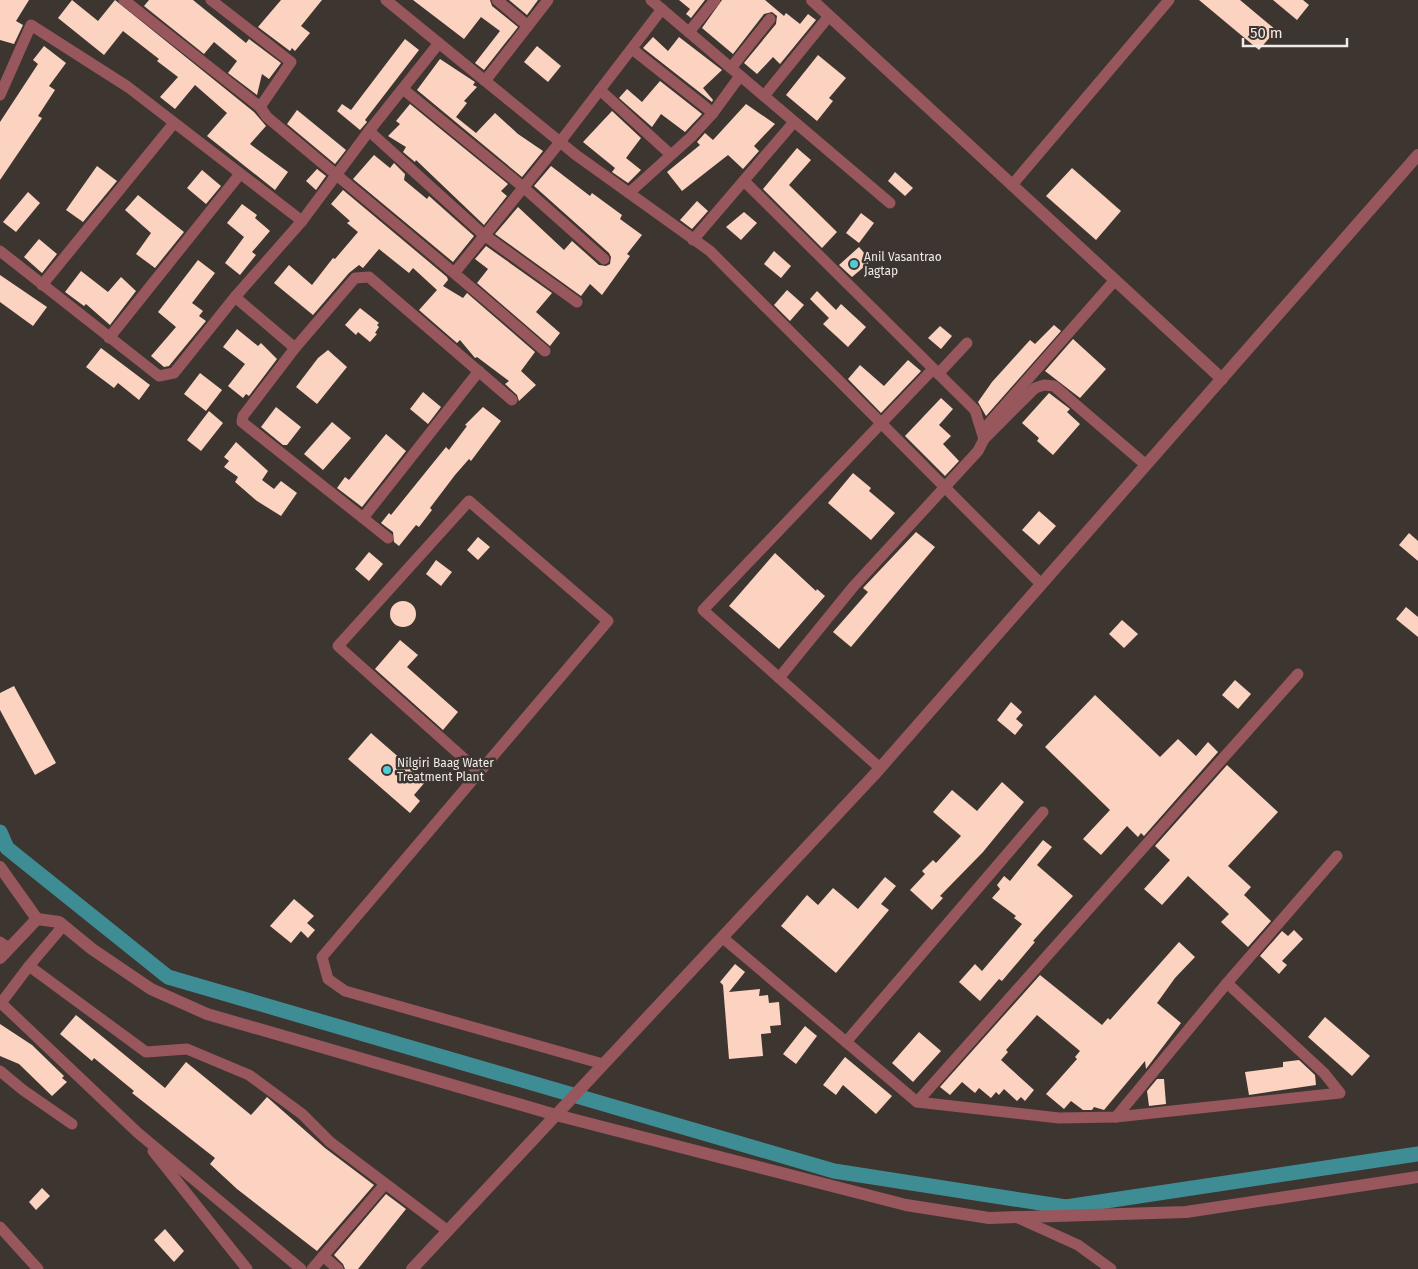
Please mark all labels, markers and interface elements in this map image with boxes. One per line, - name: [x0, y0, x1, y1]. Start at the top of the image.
- scale bar: [1243, 15, 1347, 47]
- text: 50 m: [1250, 24, 1283, 42]
- place label: Anil Vasantrao Jagtap: [864, 250, 942, 278]
- marker: Anil Vasantrao Jagtap: [848, 258, 860, 270]
- place label: Nilgiri Baag Water Treatment Plant: [397, 756, 494, 784]
- marker: Nilgiri Baag Water Treatment Plant: [381, 764, 393, 776]

